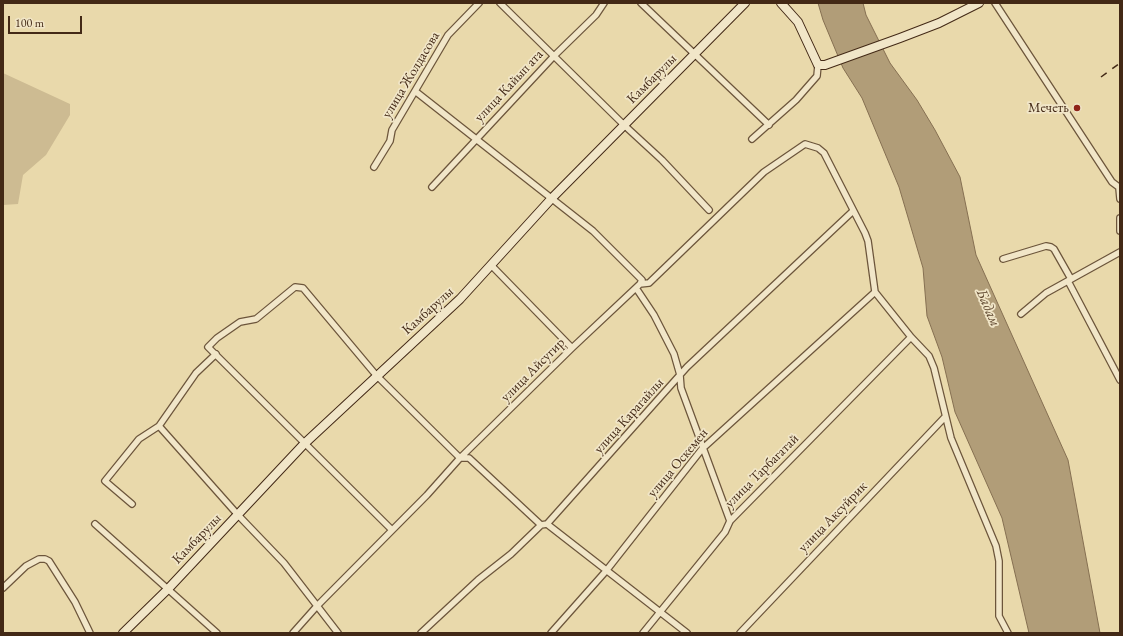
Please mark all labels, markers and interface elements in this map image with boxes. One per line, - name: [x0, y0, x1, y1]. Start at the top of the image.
- scale bar: [10, 8, 84, 34]
- text: 100 m: [15, 15, 44, 31]
- street label: улица Жолдасова: [379, 29, 443, 121]
- street label: улица Кайып ата: [471, 46, 547, 126]
- street label: Камбарулы: [624, 51, 680, 107]
- place label: Мечеть: [1028, 100, 1069, 116]
- marker: Мечеть: [1072, 103, 1082, 113]
- street label: Камбарулы: [399, 284, 457, 338]
- water label: Бадам: [972, 287, 1004, 329]
- street label: улица Айсугир: [497, 334, 569, 406]
- street label: улица Карагайлы: [591, 375, 667, 457]
- street label: улица Оскемен: [644, 425, 712, 501]
- street label: улица Тарбагатай: [722, 431, 802, 511]
- street label: улица Аксуйрик: [795, 478, 871, 556]
- street label: Камбарулы: [169, 510, 225, 568]

